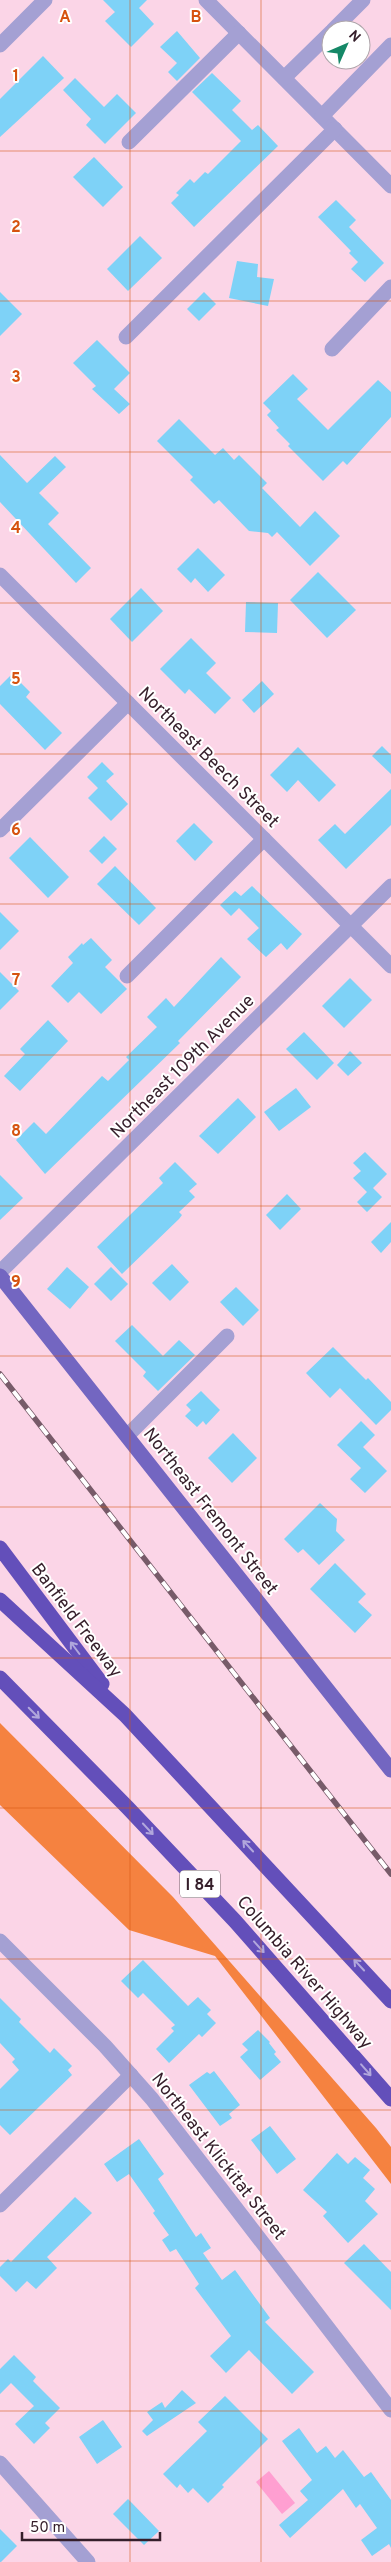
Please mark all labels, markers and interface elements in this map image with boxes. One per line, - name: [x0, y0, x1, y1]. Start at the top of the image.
- text: A: [59, 8, 71, 28]
- text: B: [190, 8, 202, 28]
- north arrow: [321, 20, 371, 70]
- text: N: [345, 27, 364, 46]
- text: 1: [13, 67, 19, 87]
- text: 2: [11, 218, 21, 238]
- text: 3: [11, 368, 21, 388]
- text: 4: [11, 519, 21, 539]
- text: 5: [11, 670, 21, 690]
- street label: Northeast Beech Street: [133, 683, 283, 833]
- text: 6: [11, 821, 21, 841]
- text: 7: [12, 971, 20, 991]
- street label: Northeast 109th Avenue: [106, 990, 260, 1144]
- text: 8: [11, 1122, 21, 1142]
- text: 9: [11, 1273, 21, 1293]
- street label: Northeast Fremont Street: [137, 1424, 282, 1600]
- street label: Banfield Freeway: [25, 1559, 126, 1683]
- one-way arrow: [70, 1641, 80, 1655]
- one-way arrow: [28, 1707, 40, 1719]
- one-way arrow: [142, 1823, 154, 1835]
- one-way arrow: [242, 1840, 254, 1852]
- road number: I 84: [180, 1870, 220, 1898]
- street label: Columbia River Highway: [231, 1891, 377, 2055]
- one-way arrow: [253, 1941, 265, 1954]
- one-way arrow: [353, 1958, 365, 1971]
- one-way arrow: [360, 2063, 371, 2076]
- street label: Northeast Klickitat Street: [145, 2069, 290, 2245]
- scale bar: [22, 2510, 160, 2542]
- text: 50 m: [30, 2519, 65, 2538]

